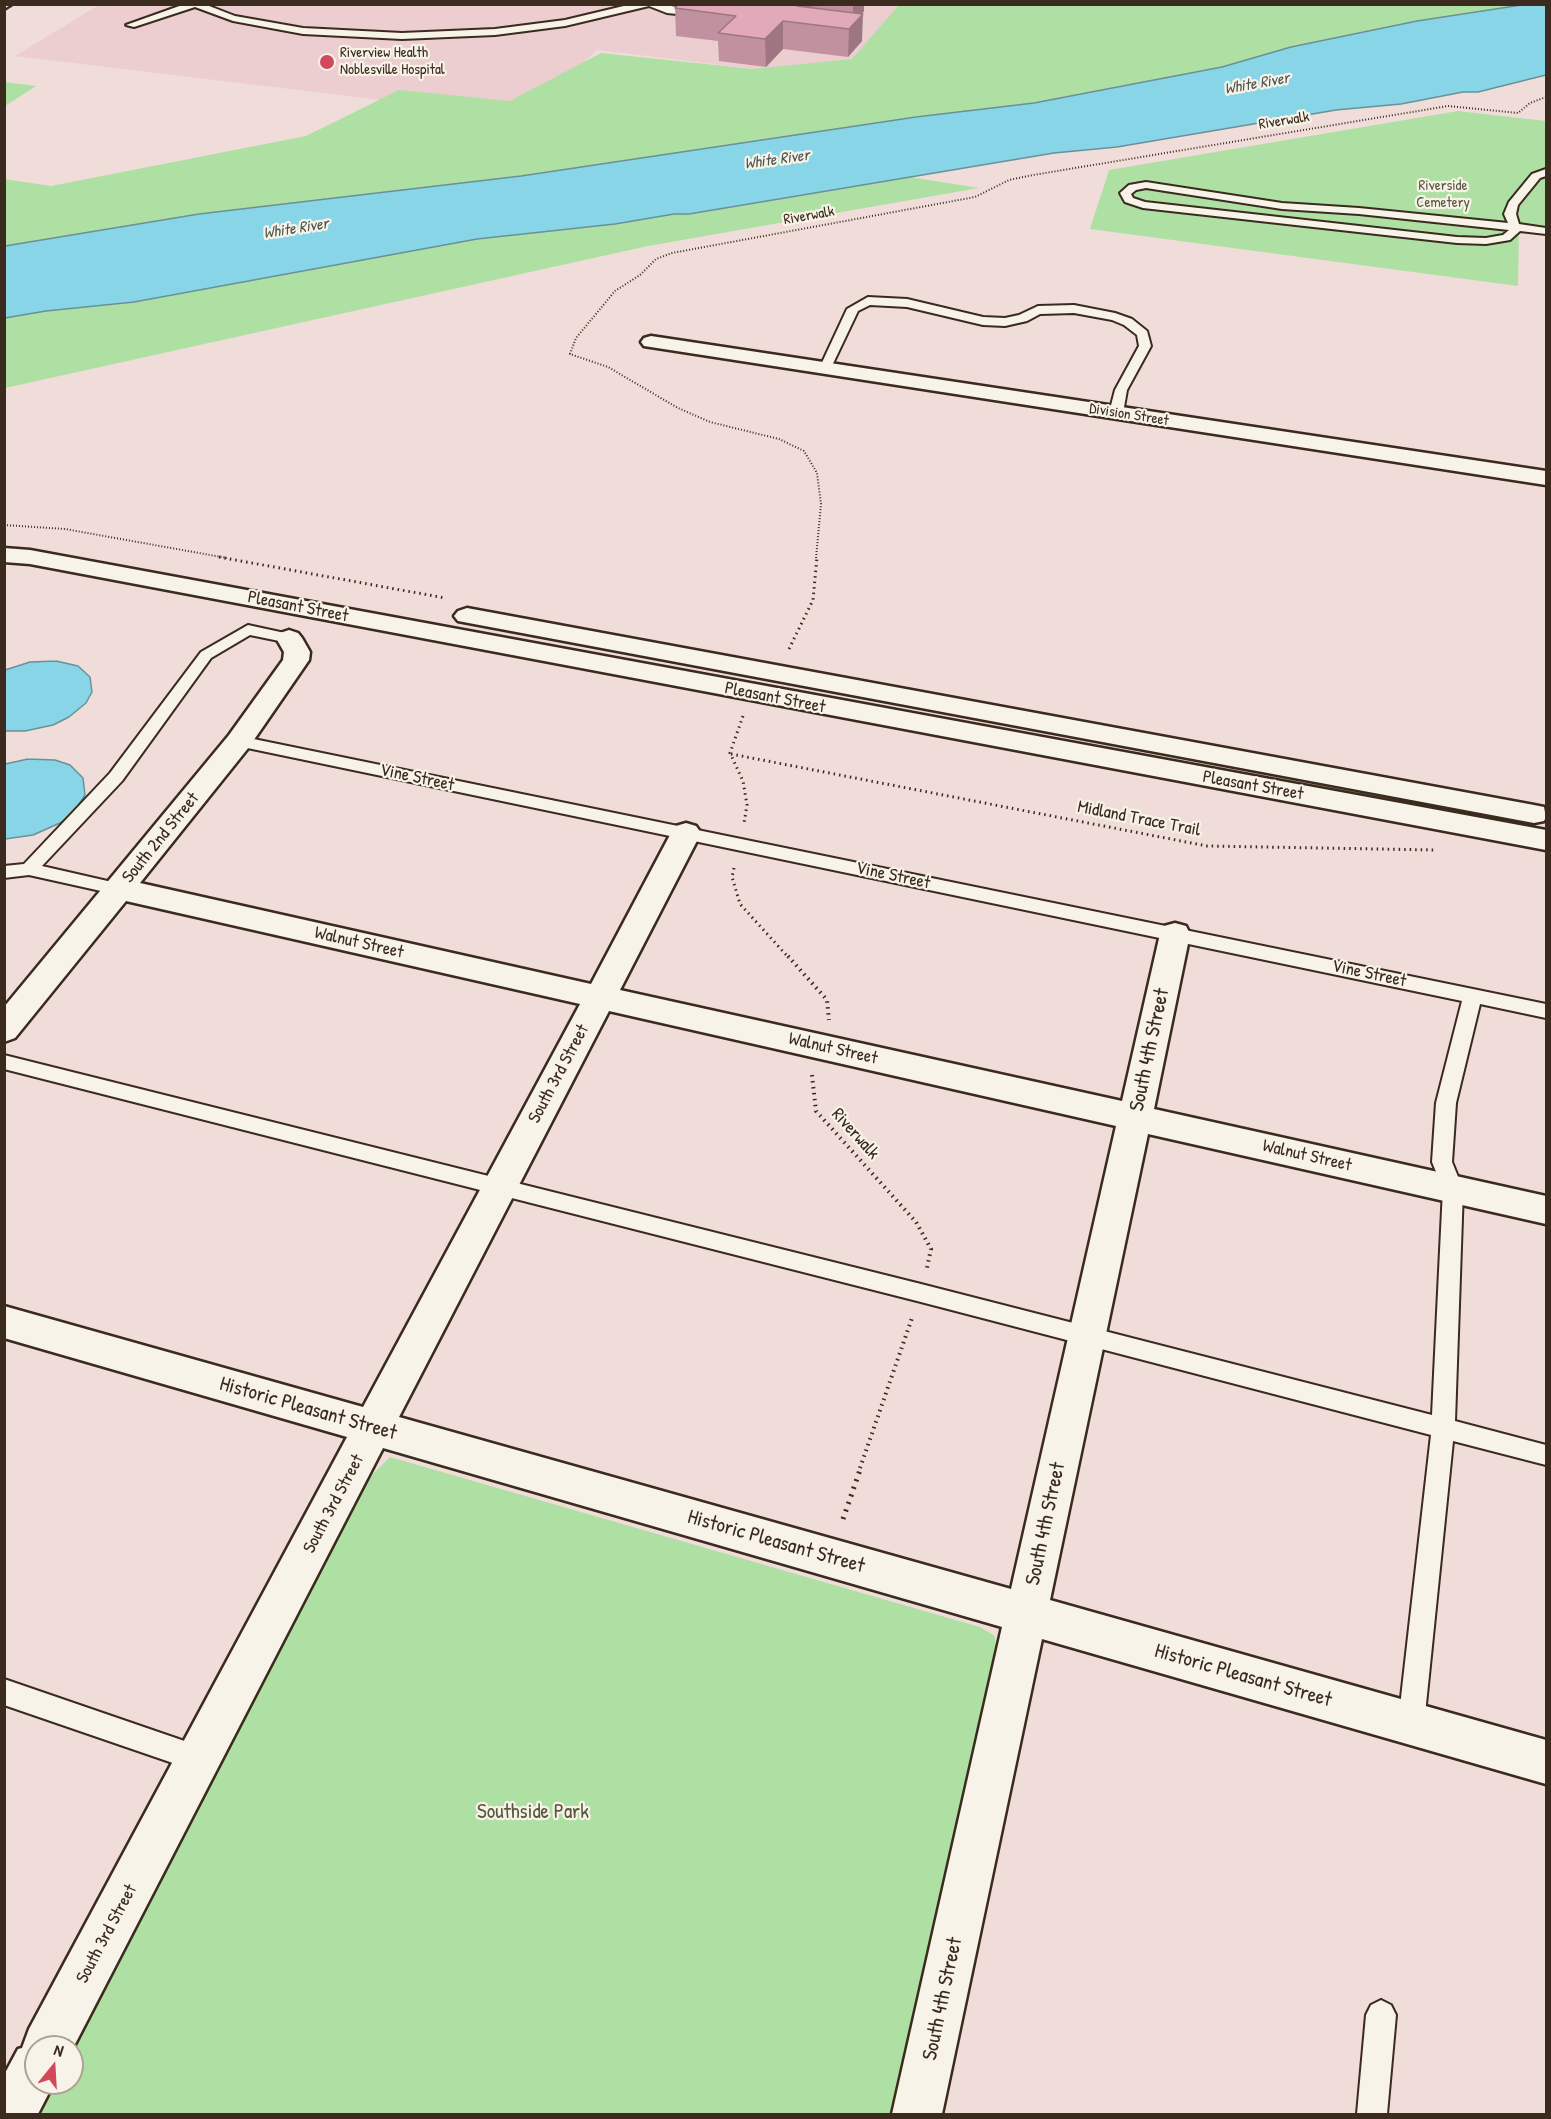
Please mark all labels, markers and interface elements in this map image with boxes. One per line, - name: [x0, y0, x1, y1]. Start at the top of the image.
- place label: Riverview Health Noblesville Hospital: [340, 44, 445, 79]
- marker: Riverview Health Noblesville Hospital: [318, 53, 336, 71]
- water label: White River: [1223, 69, 1291, 99]
- street label: Riverwalk: [1257, 108, 1311, 134]
- water label: White River: [743, 146, 811, 174]
- park label: Riverside Cemetery: [1416, 177, 1470, 212]
- street label: Riverwalk: [782, 203, 836, 229]
- water label: White River: [262, 214, 330, 244]
- street label: Division Street: [1088, 400, 1170, 430]
- street label: Pleasant Street: [246, 587, 350, 627]
- street label: Pleasant Street: [723, 678, 827, 718]
- street label: Vine Street: [378, 760, 456, 796]
- street label: Pleasant Street: [1201, 767, 1305, 805]
- street label: South 2nd Street: [118, 788, 204, 888]
- street label: Midland Trace Trail: [1076, 796, 1202, 842]
- street label: Vine Street: [854, 858, 932, 894]
- street label: Walnut Street: [312, 922, 406, 964]
- street label: Vine Street: [1330, 956, 1408, 992]
- street label: South 4th Street: [1125, 986, 1175, 1114]
- street label: South 3rd Street: [524, 1021, 594, 1127]
- street label: Walnut Street: [786, 1028, 880, 1070]
- street label: Riverwalk: [827, 1104, 883, 1164]
- street label: Walnut Street: [1260, 1135, 1354, 1177]
- street label: Historic Pleasant Street: [217, 1372, 399, 1446]
- street label: South 3rd Street: [299, 1451, 369, 1557]
- street label: South 4th Street: [1021, 1460, 1071, 1588]
- street label: Historic Pleasant Street: [685, 1505, 867, 1579]
- street label: Historic Pleasant Street: [1152, 1639, 1334, 1713]
- park label: Southside Park: [477, 1799, 589, 1825]
- street label: South 3rd Street: [72, 1881, 142, 1987]
- street label: South 4th Street: [918, 1935, 968, 2063]
- north arrow: [24, 2035, 84, 2095]
- text: N: [51, 2038, 66, 2062]

